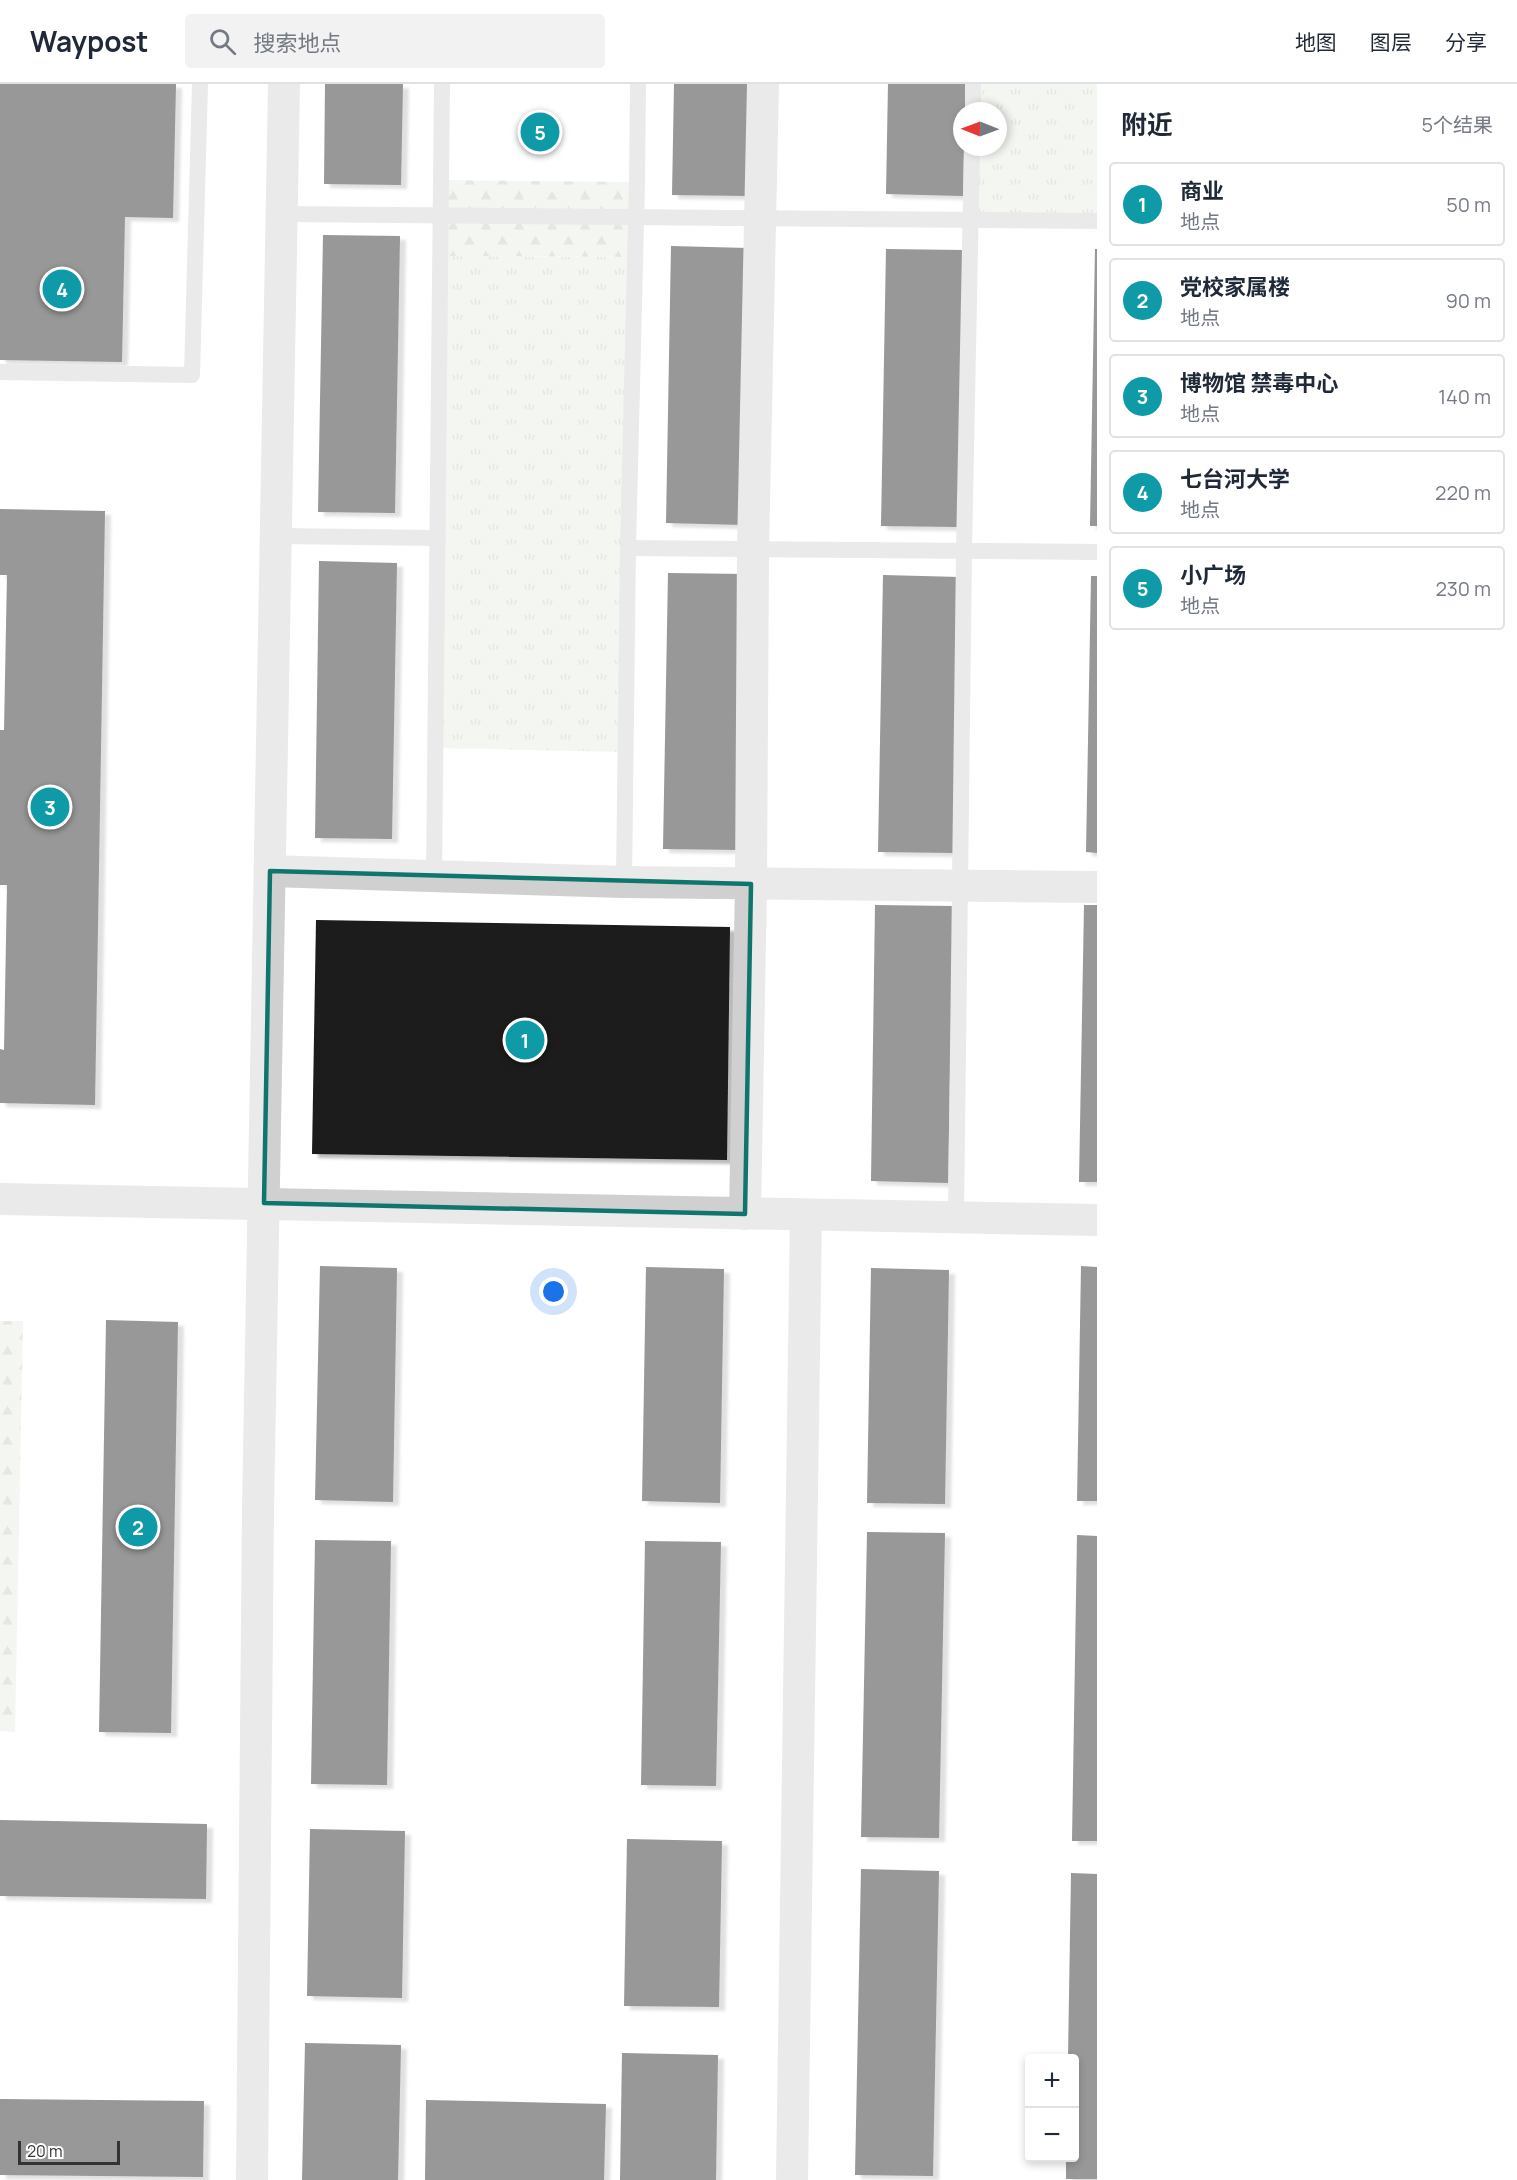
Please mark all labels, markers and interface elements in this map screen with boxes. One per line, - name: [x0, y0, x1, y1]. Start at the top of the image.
- search box: [185, 14, 605, 68]
- text: Waypost: [30, 22, 149, 60]
- icon: search: [206, 25, 239, 58]
- text: 搜索地点: [254, 28, 342, 58]
- text: 地图: [1295, 28, 1337, 56]
- text: 图层: [1370, 28, 1412, 56]
- text: 分享: [1445, 28, 1487, 56]
- north arrow: [953, 102, 1007, 156]
- text: 附近: [1121, 106, 1173, 142]
- pin: 5: [520, 110, 560, 154]
- text: 5个结果: [1421, 111, 1493, 138]
- text: 商业: [1180, 176, 1224, 206]
- text: 1: [1138, 191, 1147, 218]
- text: 50 m: [1446, 191, 1491, 218]
- text: 地点: [1180, 208, 1220, 235]
- pin: 4: [42, 266, 82, 312]
- text: 党校家属楼: [1180, 272, 1290, 302]
- text: 2: [1137, 287, 1148, 314]
- text: 90 m: [1445, 287, 1491, 314]
- text: 地点: [1180, 304, 1220, 331]
- text: 博物馆 禁毒中心: [1180, 368, 1338, 398]
- text: 3: [1137, 383, 1148, 410]
- text: 140 m: [1438, 383, 1491, 410]
- text: 地点: [1180, 400, 1220, 427]
- text: 七台河大学: [1180, 464, 1290, 494]
- text: 4: [1136, 479, 1149, 506]
- text: 220 m: [1435, 479, 1491, 506]
- text: 地点: [1180, 496, 1220, 523]
- text: 小广场: [1180, 560, 1246, 590]
- text: 5: [1137, 575, 1148, 602]
- text: 230 m: [1435, 575, 1491, 602]
- text: 地点: [1180, 592, 1220, 619]
- pin: 3: [31, 784, 70, 830]
- pin: 1: [506, 1018, 544, 1062]
- your location: [539, 1277, 568, 1306]
- pin: 2: [118, 1504, 158, 1550]
- map controls: [1025, 2054, 1079, 2162]
- button: +: [1025, 2054, 1079, 2108]
- button: −: [1025, 2108, 1079, 2162]
- scale bar: [18, 2138, 120, 2166]
- text: 20 m: [27, 2140, 63, 2162]

